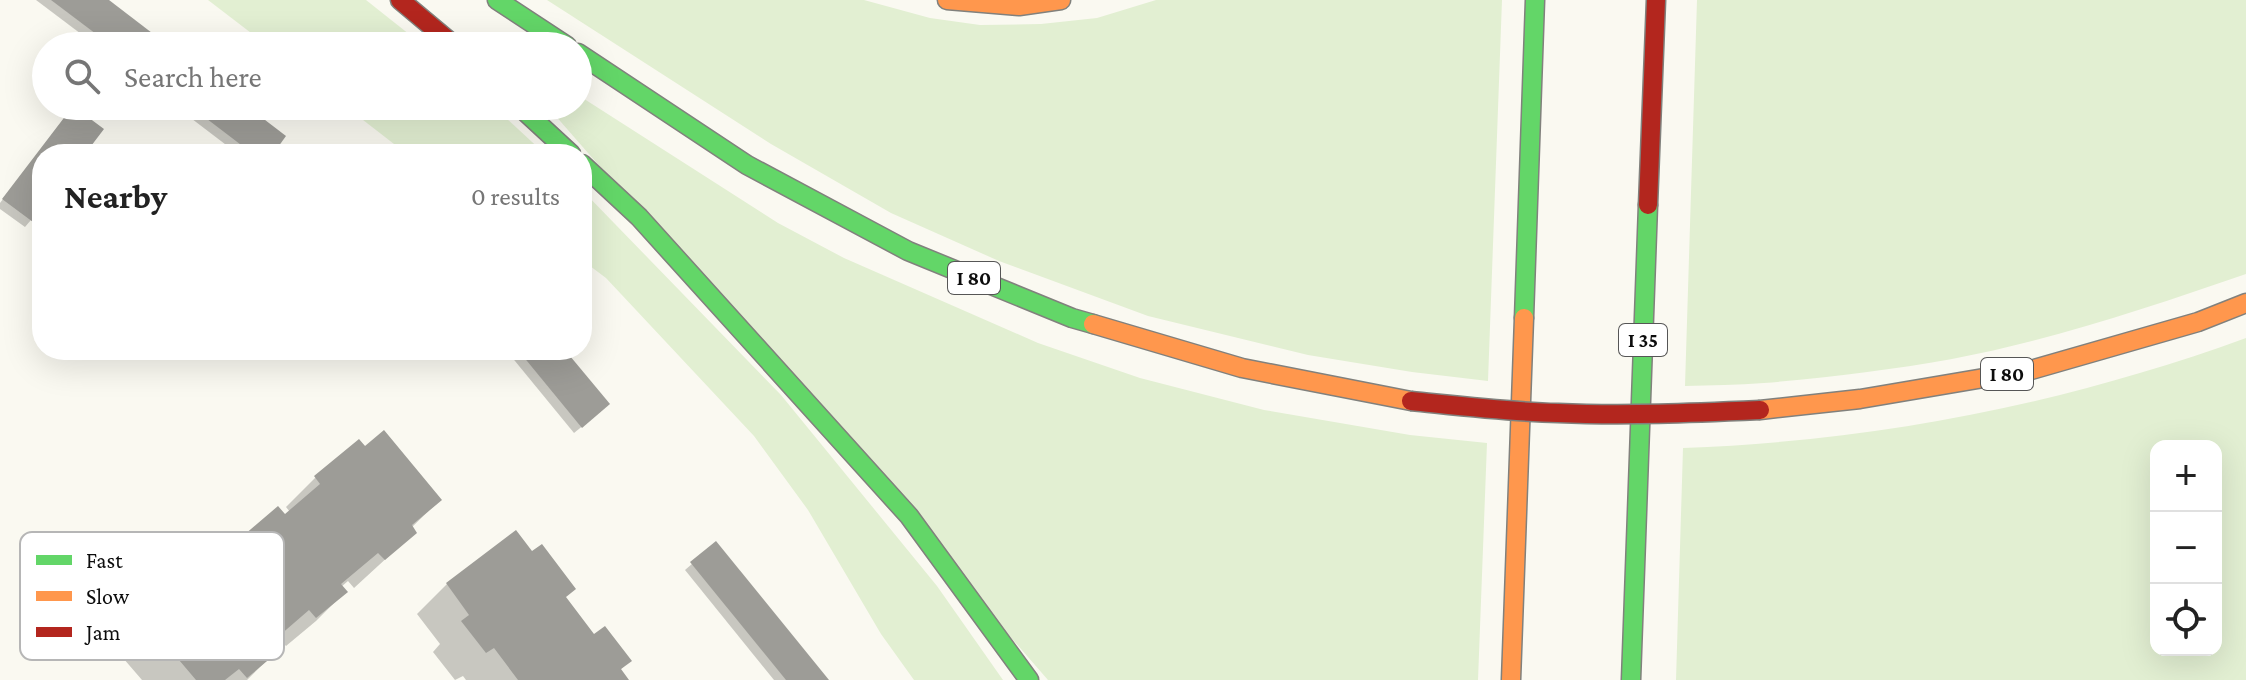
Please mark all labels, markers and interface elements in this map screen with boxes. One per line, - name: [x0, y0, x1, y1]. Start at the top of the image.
- search box: [32, 32, 592, 120]
- icon: search: [60, 54, 104, 98]
- text: Search here: [124, 60, 262, 93]
- text: Nearby: [64, 178, 167, 215]
- text: 0 results: [471, 182, 560, 211]
- road number: I 80: [948, 262, 1000, 294]
- road number: I 35: [1619, 324, 1667, 356]
- road number: I 80: [1981, 358, 2033, 390]
- map controls: [2150, 440, 2222, 656]
- button: +: [2150, 440, 2222, 512]
- button: −: [2150, 512, 2222, 584]
- legend: [20, 532, 284, 660]
- text: Fast: [86, 548, 123, 573]
- text: Slow: [86, 584, 130, 609]
- button: locate: [2150, 584, 2222, 656]
- text: Jam: [84, 620, 121, 645]

